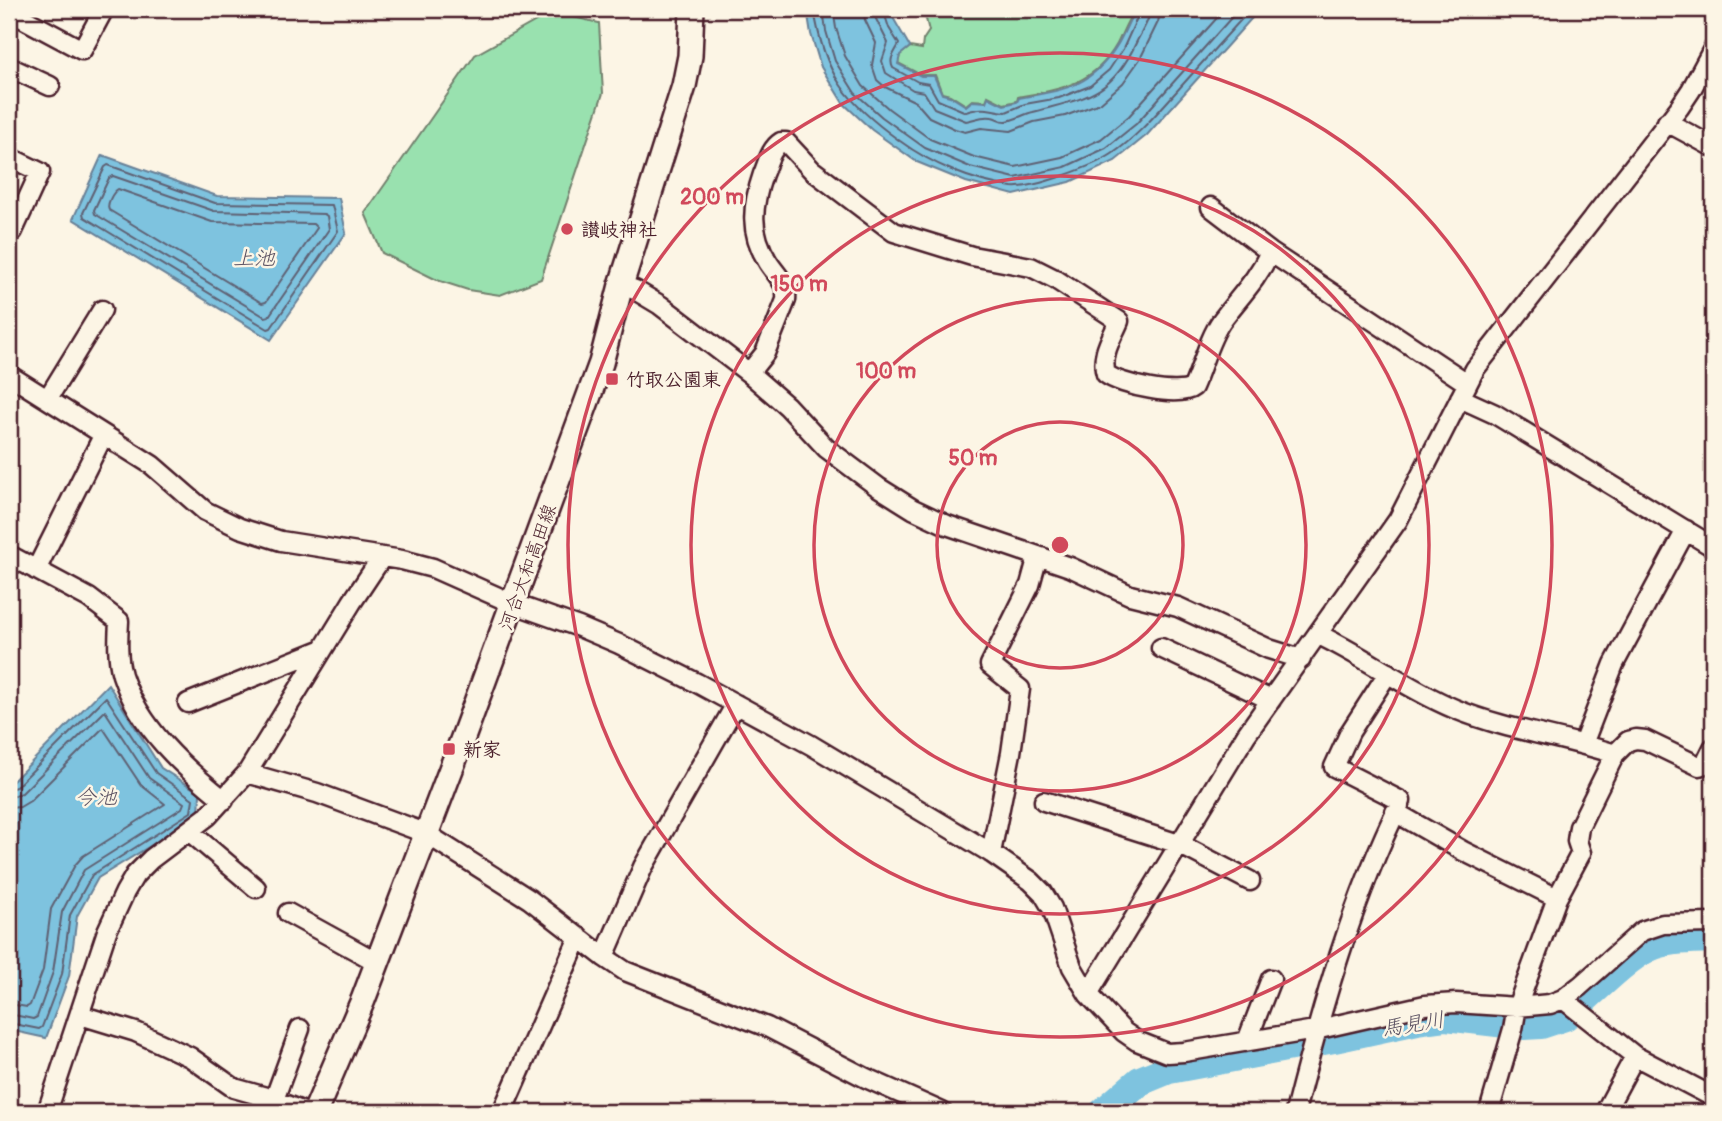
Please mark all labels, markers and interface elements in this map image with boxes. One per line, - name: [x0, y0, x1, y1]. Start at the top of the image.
- text: 200 m: [680, 184, 744, 211]
- place label: 讃岐神社: [581, 218, 657, 242]
- marker: 讃岐神社: [559, 221, 575, 237]
- water label: 上池: [233, 245, 276, 272]
- text: 150 m: [770, 271, 828, 298]
- text: 100 m: [856, 358, 916, 385]
- place label: 竹取公園東: [626, 368, 721, 392]
- marker: 竹取公園東: [604, 371, 620, 387]
- text: 50 m: [949, 445, 998, 472]
- street label: 河合大和高田線: [494, 501, 562, 634]
- centre of rings: [1048, 533, 1072, 557]
- place label: 新家: [463, 738, 501, 762]
- marker: 新家: [441, 741, 457, 757]
- water label: 今池: [75, 784, 118, 811]
- water label: 馬見川: [1380, 1006, 1446, 1043]

